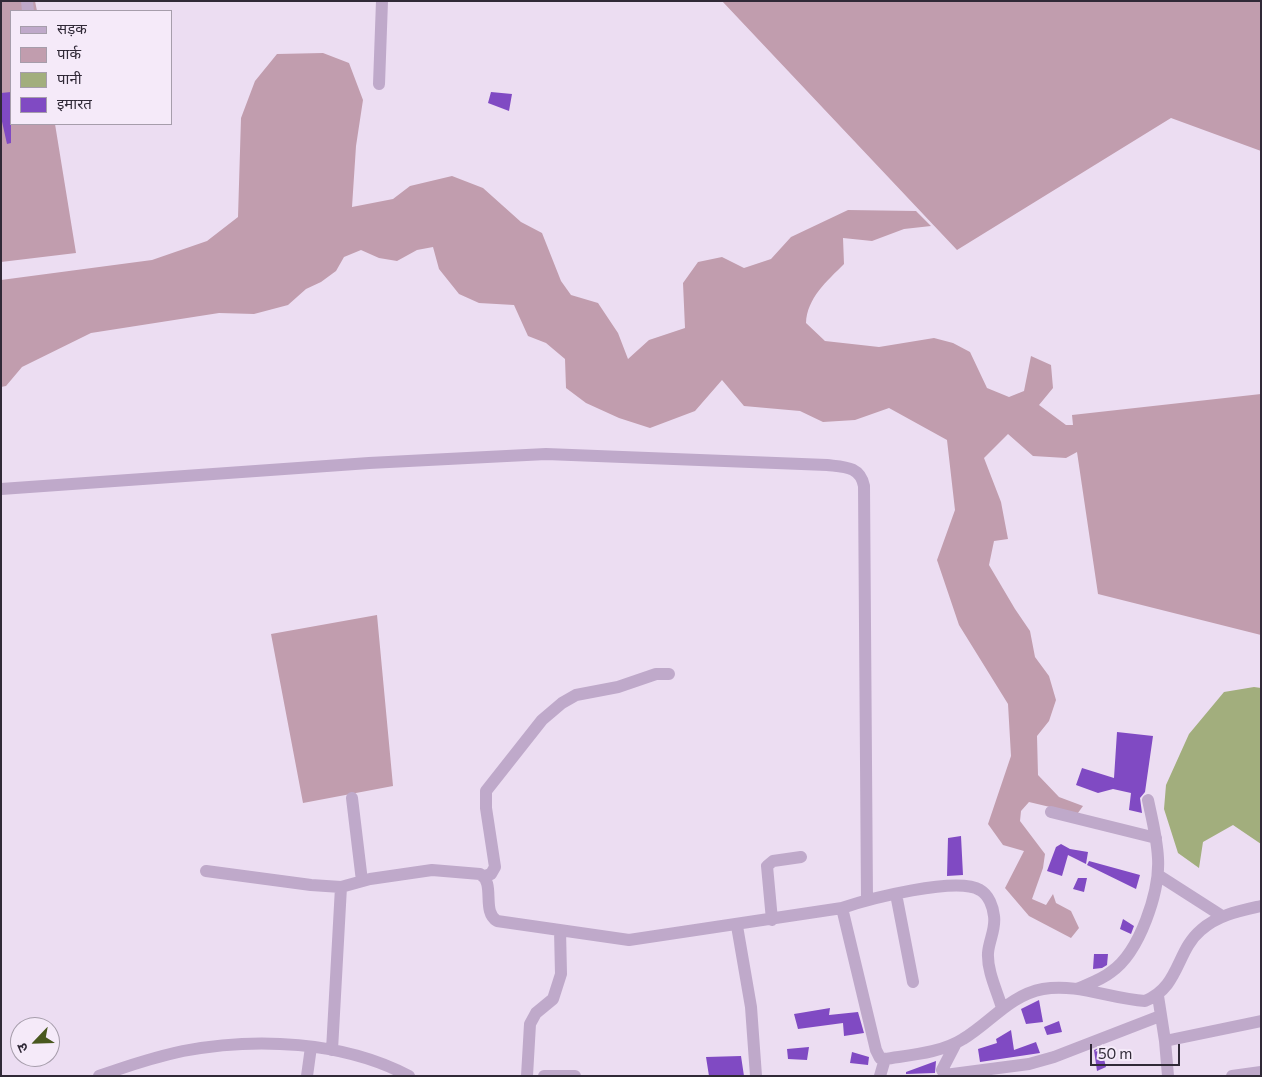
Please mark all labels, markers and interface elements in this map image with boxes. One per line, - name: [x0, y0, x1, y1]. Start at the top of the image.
- legend: [10, 10, 172, 125]
- text: सड़क: [57, 19, 87, 37]
- text: पार्क: [57, 44, 81, 62]
- text: पानी: [57, 69, 82, 87]
- text: इमारत: [57, 94, 92, 112]
- north arrow: [10, 1017, 60, 1067]
- scale bar: [1092, 1034, 1182, 1066]
- text: उ: [12, 1041, 31, 1055]
- text: 50 m: [1098, 1044, 1132, 1062]

